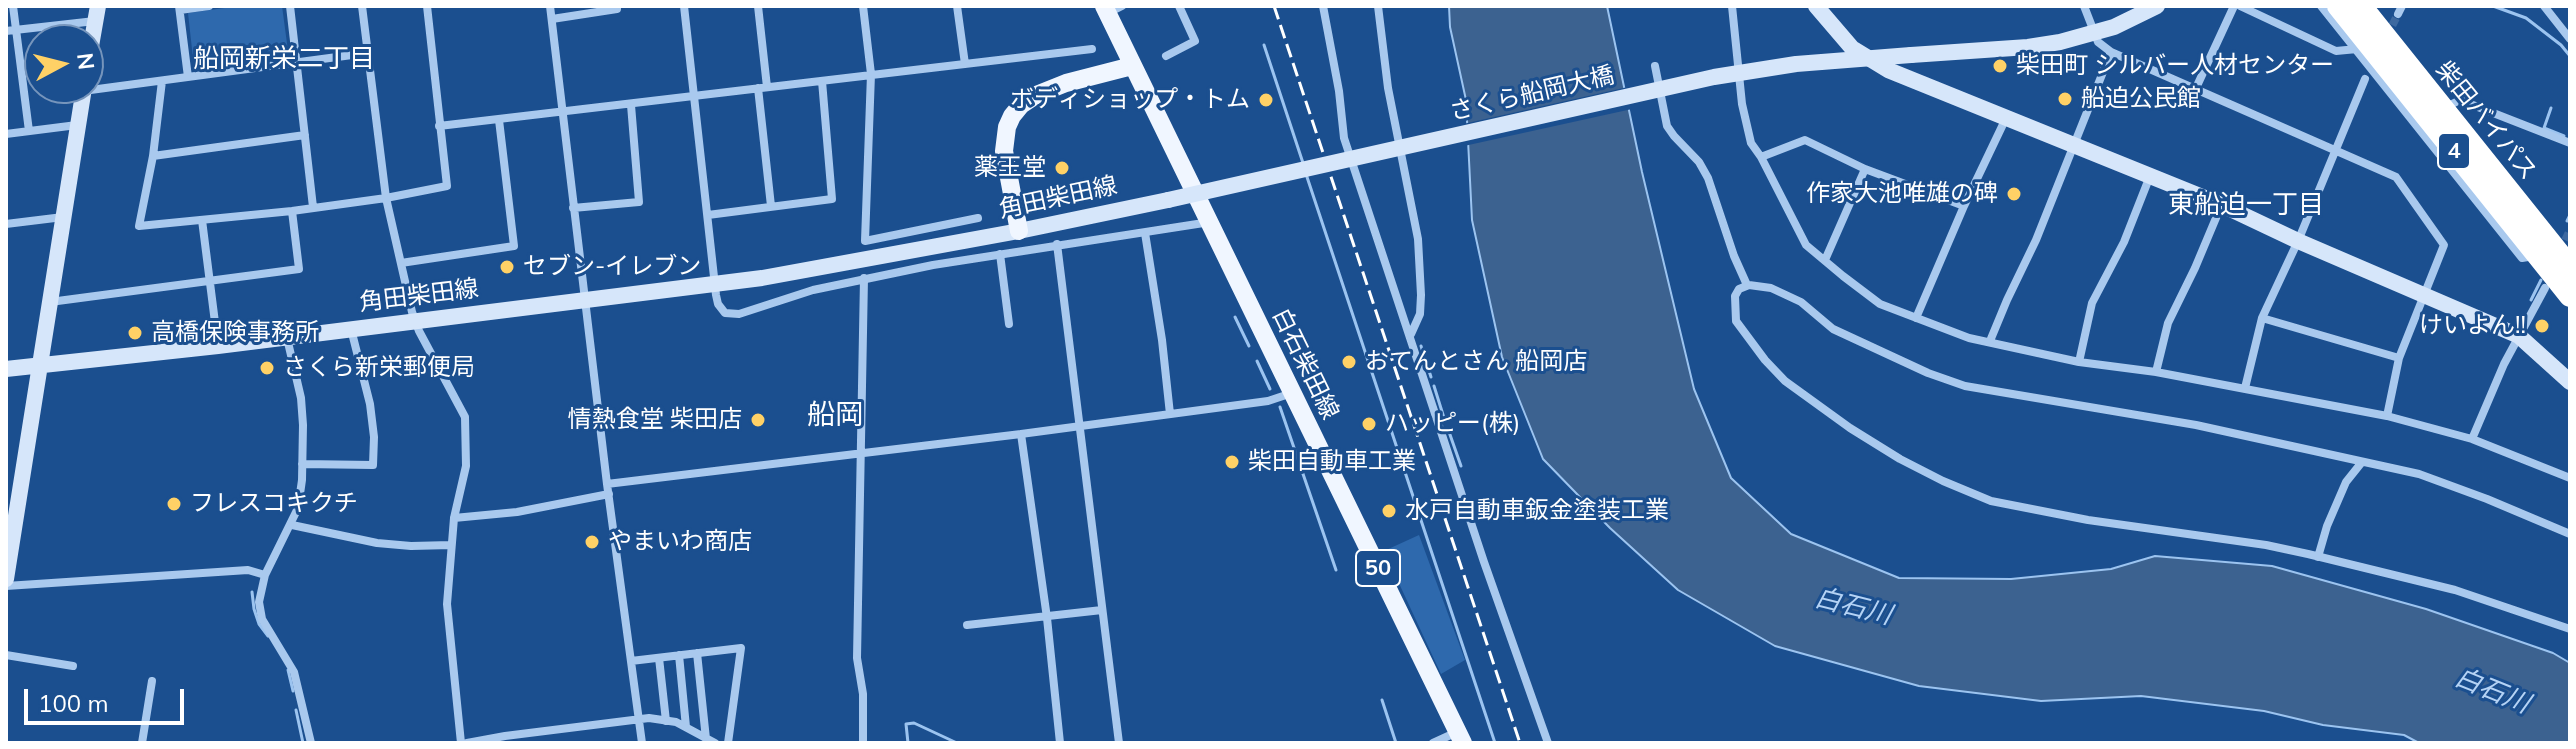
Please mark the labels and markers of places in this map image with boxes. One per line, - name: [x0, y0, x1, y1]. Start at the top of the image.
- place label: 柴田町 シルバー人材センター: [2016, 52, 2334, 80]
- marker: 柴田町 シルバー人材センター: [1991, 57, 2009, 75]
- place label: 船迫公民館: [2081, 85, 2201, 113]
- place label: ボディショップ・トム: [1010, 86, 1250, 114]
- marker: 船迫公民館: [2056, 90, 2074, 108]
- marker: ボディショップ・トム: [1257, 91, 1275, 109]
- place label: 薬王堂: [974, 154, 1046, 182]
- marker: 薬王堂: [1053, 159, 1071, 177]
- place label: 作家大池唯雄の碑: [1806, 180, 1998, 208]
- marker: 作家大池唯雄の碑: [2005, 185, 2023, 203]
- place label: セブン-イレブン: [523, 253, 701, 281]
- marker: セブン-イレブン: [498, 258, 516, 276]
- place label: けいよん!!: [2419, 312, 2526, 340]
- marker: けいよん!!: [2533, 317, 2551, 335]
- place label: 高橋保険事務所: [151, 319, 319, 347]
- marker: 高橋保険事務所: [126, 324, 144, 342]
- place label: おてんとさん 船岡店: [1365, 348, 1587, 376]
- marker: おてんとさん 船岡店: [1340, 353, 1358, 371]
- place label: さくら新栄郵便局: [283, 354, 475, 382]
- marker: さくら新栄郵便局: [258, 359, 276, 377]
- place label: 情熱食堂 柴田店: [568, 406, 742, 434]
- place label: ハッピー(株): [1385, 410, 1520, 438]
- marker: 情熱食堂 柴田店: [749, 411, 767, 429]
- marker: ハッピー(株): [1360, 415, 1378, 433]
- place label: 柴田自動車工業: [1248, 448, 1416, 476]
- marker: 柴田自動車工業: [1223, 453, 1241, 471]
- place label: フレスコキクチ: [190, 490, 358, 518]
- marker: フレスコキクチ: [165, 495, 183, 513]
- place label: 水戸自動車鈑金塗装工業: [1405, 497, 1669, 525]
- marker: 水戸自動車鈑金塗装工業: [1380, 502, 1398, 520]
- place label: やまいわ商店: [608, 528, 752, 556]
- marker: やまいわ商店: [583, 533, 601, 551]

